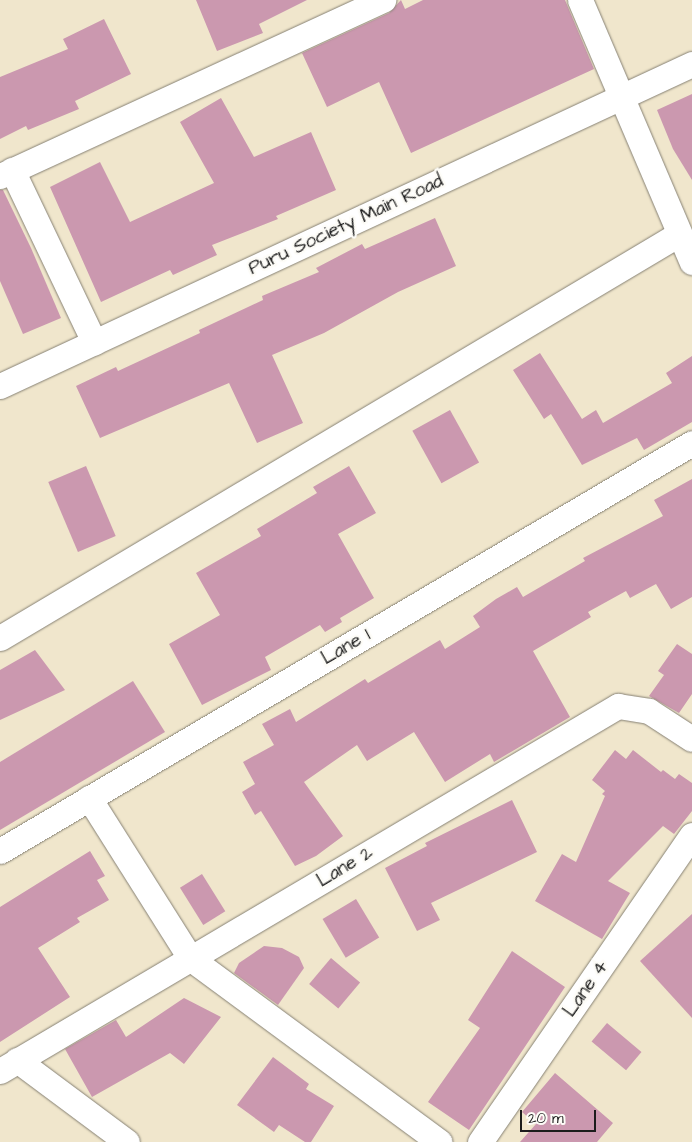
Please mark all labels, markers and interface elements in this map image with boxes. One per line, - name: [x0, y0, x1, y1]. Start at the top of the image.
- street label: Puru Society Main Road: [245, 170, 447, 280]
- street label: Lane 1: [318, 624, 374, 670]
- street label: Lane 2: [313, 841, 377, 893]
- street label: Lane 4: [559, 957, 613, 1021]
- scale bar: [522, 1100, 598, 1132]
- text: 20 m: [528, 1108, 564, 1129]

